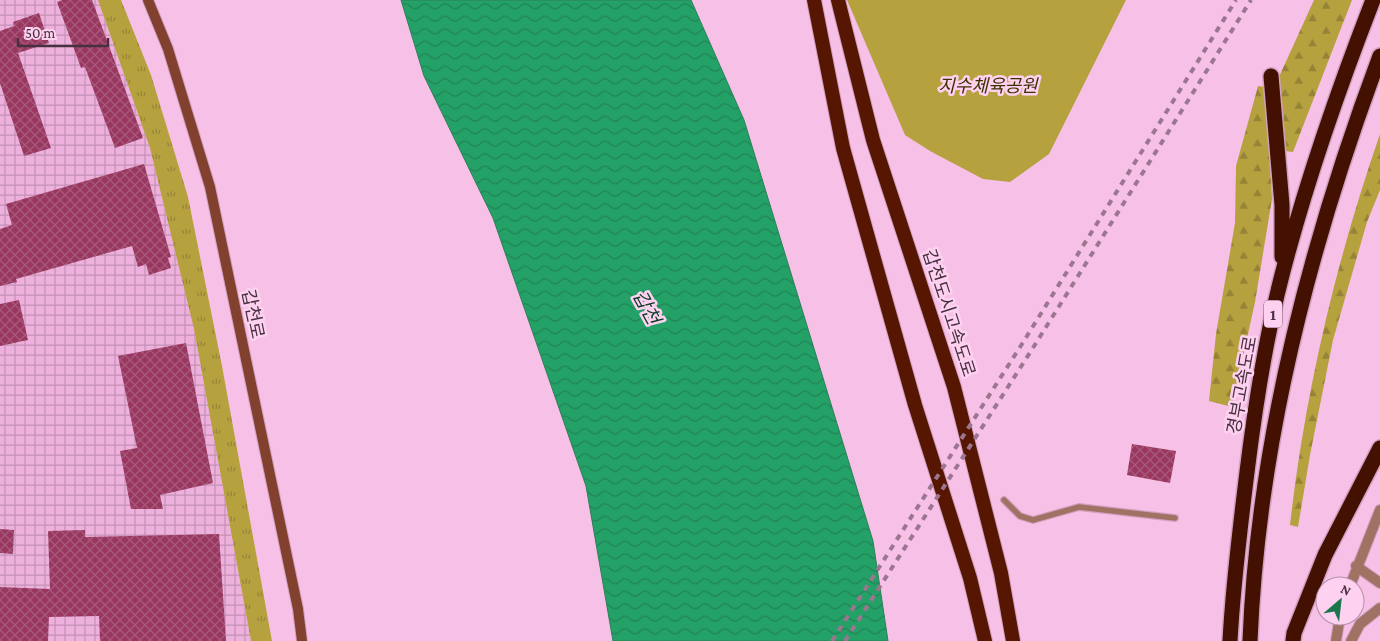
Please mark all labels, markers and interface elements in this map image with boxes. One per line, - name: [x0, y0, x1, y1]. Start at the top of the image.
- scale bar: [18, 15, 108, 47]
- text: 50 m: [25, 25, 55, 41]
- park label: 지수체육공원: [938, 76, 1039, 96]
- street label: 갑천도시고속도로: [919, 247, 979, 379]
- water label: 갑천: [629, 287, 665, 329]
- street label: 갑천로: [238, 288, 268, 340]
- road number: 1: [1264, 300, 1282, 328]
- street label: 경부고속도로: [1224, 334, 1260, 436]
- north arrow: [1315, 576, 1365, 626]
- text: N: [1338, 580, 1354, 599]

